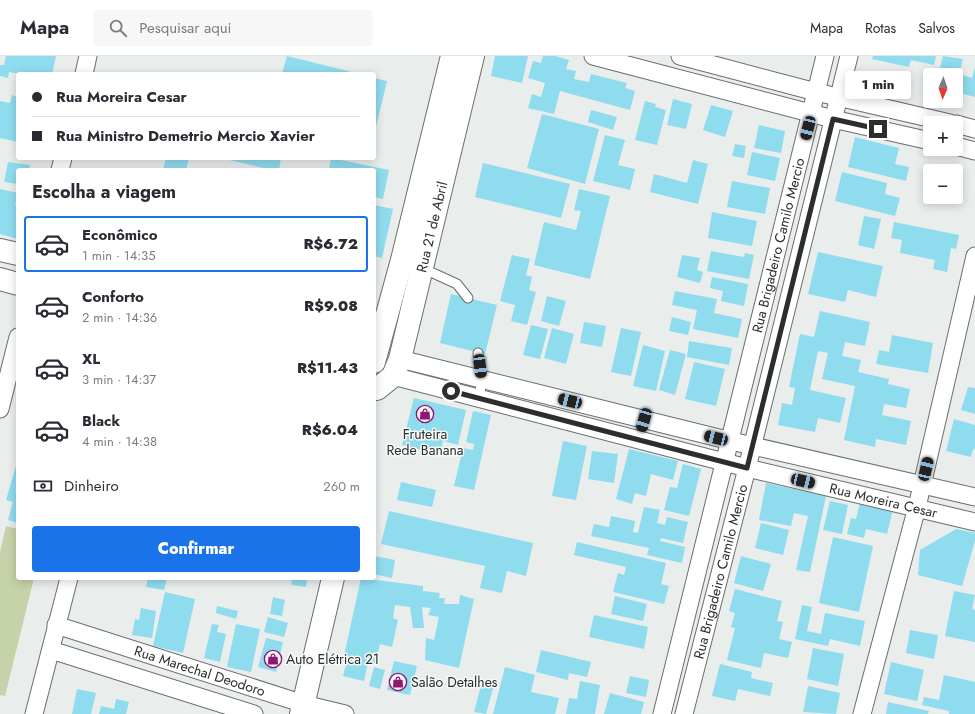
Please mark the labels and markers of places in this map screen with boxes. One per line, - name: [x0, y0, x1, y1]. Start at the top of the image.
- shop icon: Fruteira Rede Banana: [415, 404, 435, 424]
- place label: Fruteira Rede Banana: [386, 424, 464, 460]
- shop icon: Auto Elétrica 21: [263, 649, 283, 669]
- place label: Auto Elétrica 21: [286, 649, 379, 669]
- shop icon: Salão Detalhes: [388, 672, 408, 692]
- place label: Salão Detalhes: [411, 672, 498, 692]

